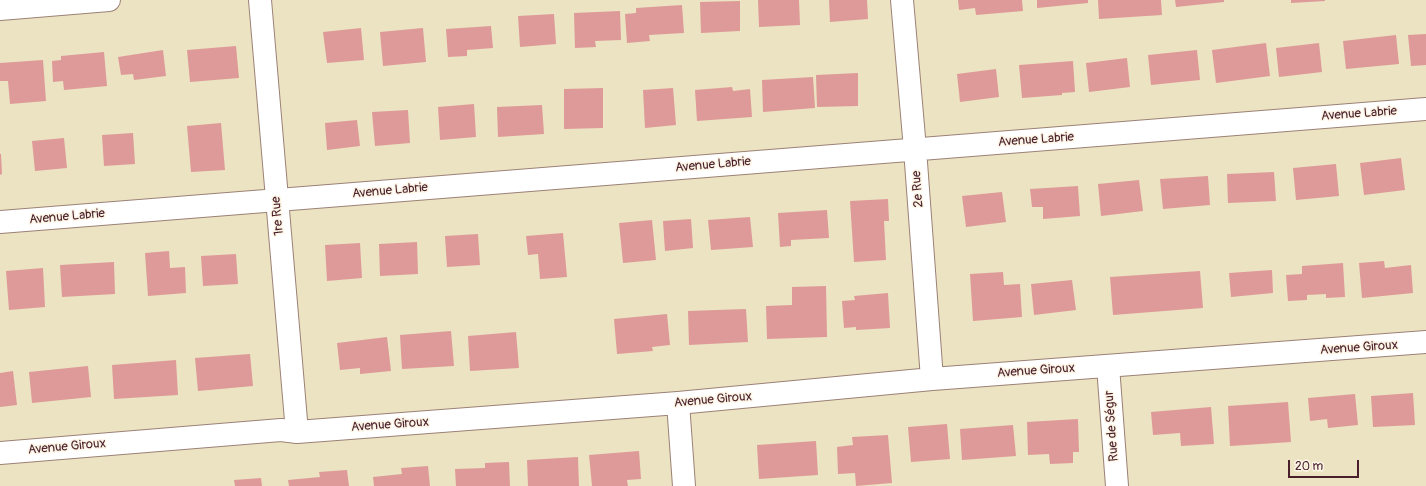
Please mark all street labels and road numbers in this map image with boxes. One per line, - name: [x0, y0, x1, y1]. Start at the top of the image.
- street label: Avenue Labrie: [1321, 104, 1397, 124]
- street label: Avenue Labrie: [998, 130, 1074, 150]
- street label: Avenue Labrie: [675, 154, 751, 176]
- street label: 2e Rue: [909, 170, 927, 208]
- street label: Avenue Labrie: [352, 180, 428, 202]
- street label: 1re Rue: [269, 196, 287, 236]
- street label: Avenue Labrie: [29, 206, 105, 228]
- street label: Avenue Giroux: [1319, 337, 1399, 359]
- street label: Avenue Giroux: [996, 360, 1076, 382]
- street label: Avenue Giroux: [673, 389, 753, 411]
- street label: Rue de Ségur: [1102, 390, 1122, 462]
- street label: Avenue Giroux: [350, 414, 430, 436]
- street label: Avenue Giroux: [27, 436, 107, 458]

